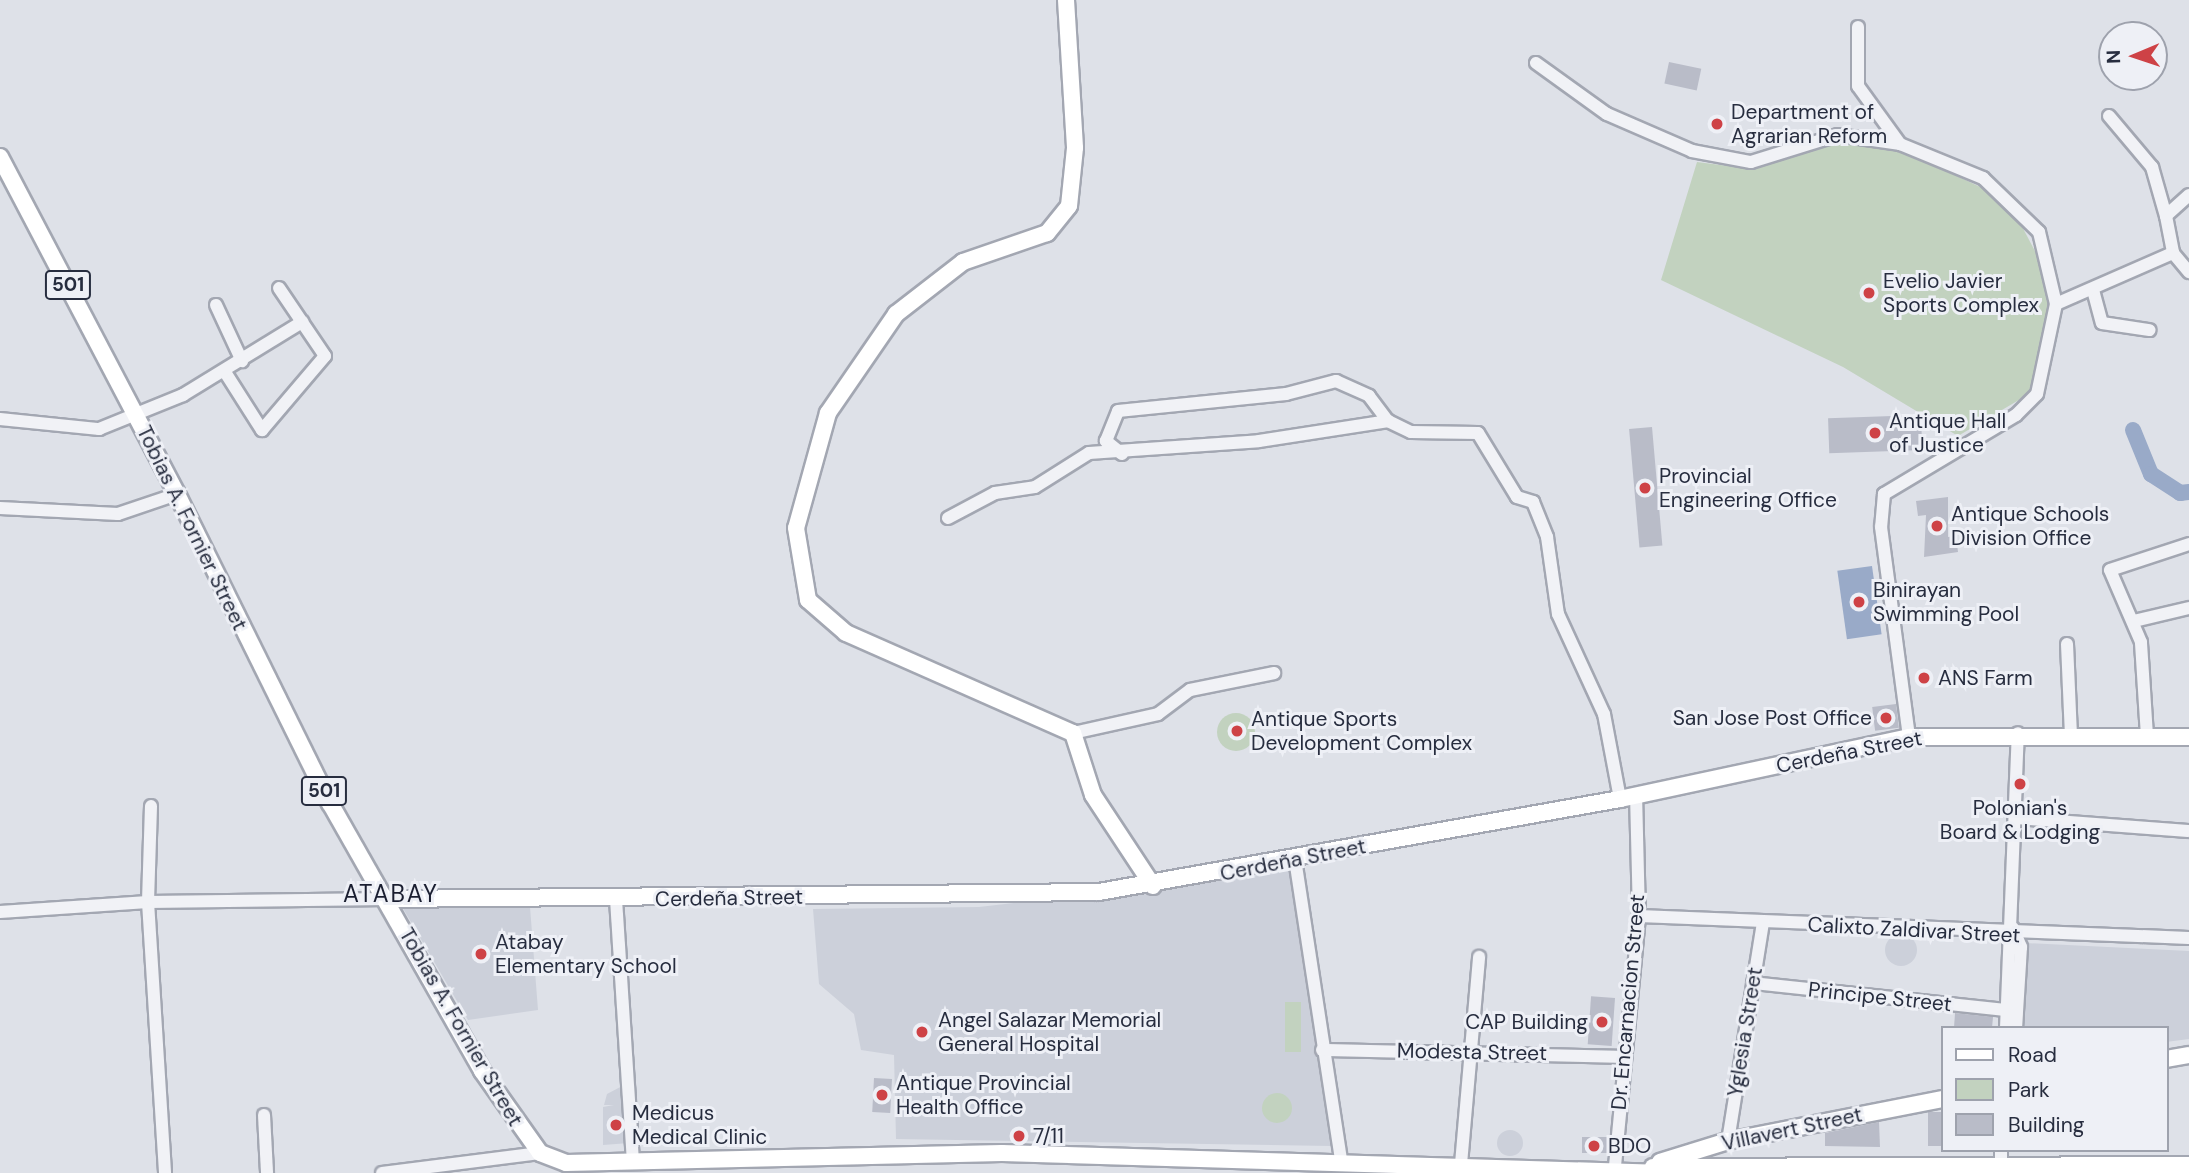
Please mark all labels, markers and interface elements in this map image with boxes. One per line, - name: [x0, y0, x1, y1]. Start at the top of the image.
- north arrow: [2098, 21, 2168, 91]
- text: N: [2101, 49, 2126, 64]
- place label: Department of Agrarian Reform: [1731, 99, 1887, 149]
- marker: Department of Agrarian Reform: [1709, 116, 1725, 132]
- place label: Evelio Javier Sports Complex: [1883, 268, 2039, 318]
- road number: 501: [43, 270, 92, 300]
- marker: Evelio Javier Sports Complex: [1861, 285, 1877, 301]
- place label: Antique Hall of Justice: [1889, 408, 2006, 458]
- street label: Tobias A. Fornier Street: [131, 422, 253, 634]
- marker: Antique Hall of Justice: [1867, 425, 1883, 441]
- place label: Provincial Engineering Office: [1659, 463, 1837, 513]
- marker: Provincial Engineering Office: [1637, 480, 1653, 496]
- place label: Antique Schools Division Office: [1951, 501, 2109, 551]
- marker: Antique Schools Division Office: [1929, 518, 1945, 534]
- place label: Binirayan Swimming Pool: [1873, 577, 2019, 627]
- marker: Binirayan Swimming Pool: [1851, 594, 1867, 610]
- place label: ANS Farm: [1938, 665, 2033, 691]
- marker: ANS Farm: [1916, 670, 1932, 686]
- place label: San Jose Post Office: [1673, 705, 1872, 731]
- place label: Antique Sports Development Complex: [1251, 706, 1472, 756]
- marker: San Jose Post Office: [1878, 710, 1894, 726]
- marker: Antique Sports Development Complex: [1229, 723, 1245, 739]
- street label: Cerdeña Street: [1774, 726, 1924, 778]
- road number: 501: [300, 776, 348, 806]
- marker: Polonian's Board & Lodging: [2012, 776, 2028, 792]
- place label: Polonian's Board & Lodging: [1940, 795, 2100, 845]
- street label: Cerdeña Street: [1218, 834, 1368, 886]
- district label: ATABAY: [344, 880, 438, 908]
- street label: Cerdeña Street: [655, 884, 803, 912]
- street label: Dr. Encarnacion Street: [1606, 893, 1650, 1111]
- street label: Calixto Zaldivar Street: [1807, 912, 2021, 948]
- street label: Tobias A. Fornier Street: [394, 923, 528, 1131]
- place label: Atabay Elementary School: [495, 929, 677, 979]
- marker: Atabay Elementary School: [473, 946, 489, 962]
- street label: Yglesia Street: [1722, 965, 1768, 1099]
- street label: Principe Street: [1807, 977, 1953, 1017]
- place label: Angel Salazar Memorial General Hospital: [938, 1007, 1161, 1057]
- place label: CAP Building: [1465, 1009, 1588, 1035]
- marker: CAP Building: [1594, 1014, 1610, 1030]
- marker: Angel Salazar Memorial General Hospital: [912, 1022, 932, 1042]
- legend: [1940, 1026, 2168, 1152]
- street label: Modesta Street: [1397, 1038, 1547, 1066]
- text: Road: [2008, 1041, 2057, 1069]
- place label: Antique Provincial Health Office: [896, 1070, 1071, 1120]
- text: Park: [2008, 1076, 2049, 1104]
- marker: Antique Provincial Health Office: [874, 1087, 890, 1103]
- place label: Medicus Medical Clinic: [632, 1100, 767, 1150]
- street label: Villavert Street: [1719, 1102, 1865, 1156]
- text: Building: [2008, 1111, 2084, 1139]
- marker: Medicus Medical Clinic: [606, 1115, 626, 1135]
- place label: 7/11: [1033, 1123, 1064, 1149]
- marker: 7/11: [1011, 1128, 1027, 1144]
- place label: BDO: [1608, 1133, 1651, 1159]
- marker: BDO: [1586, 1138, 1602, 1154]

